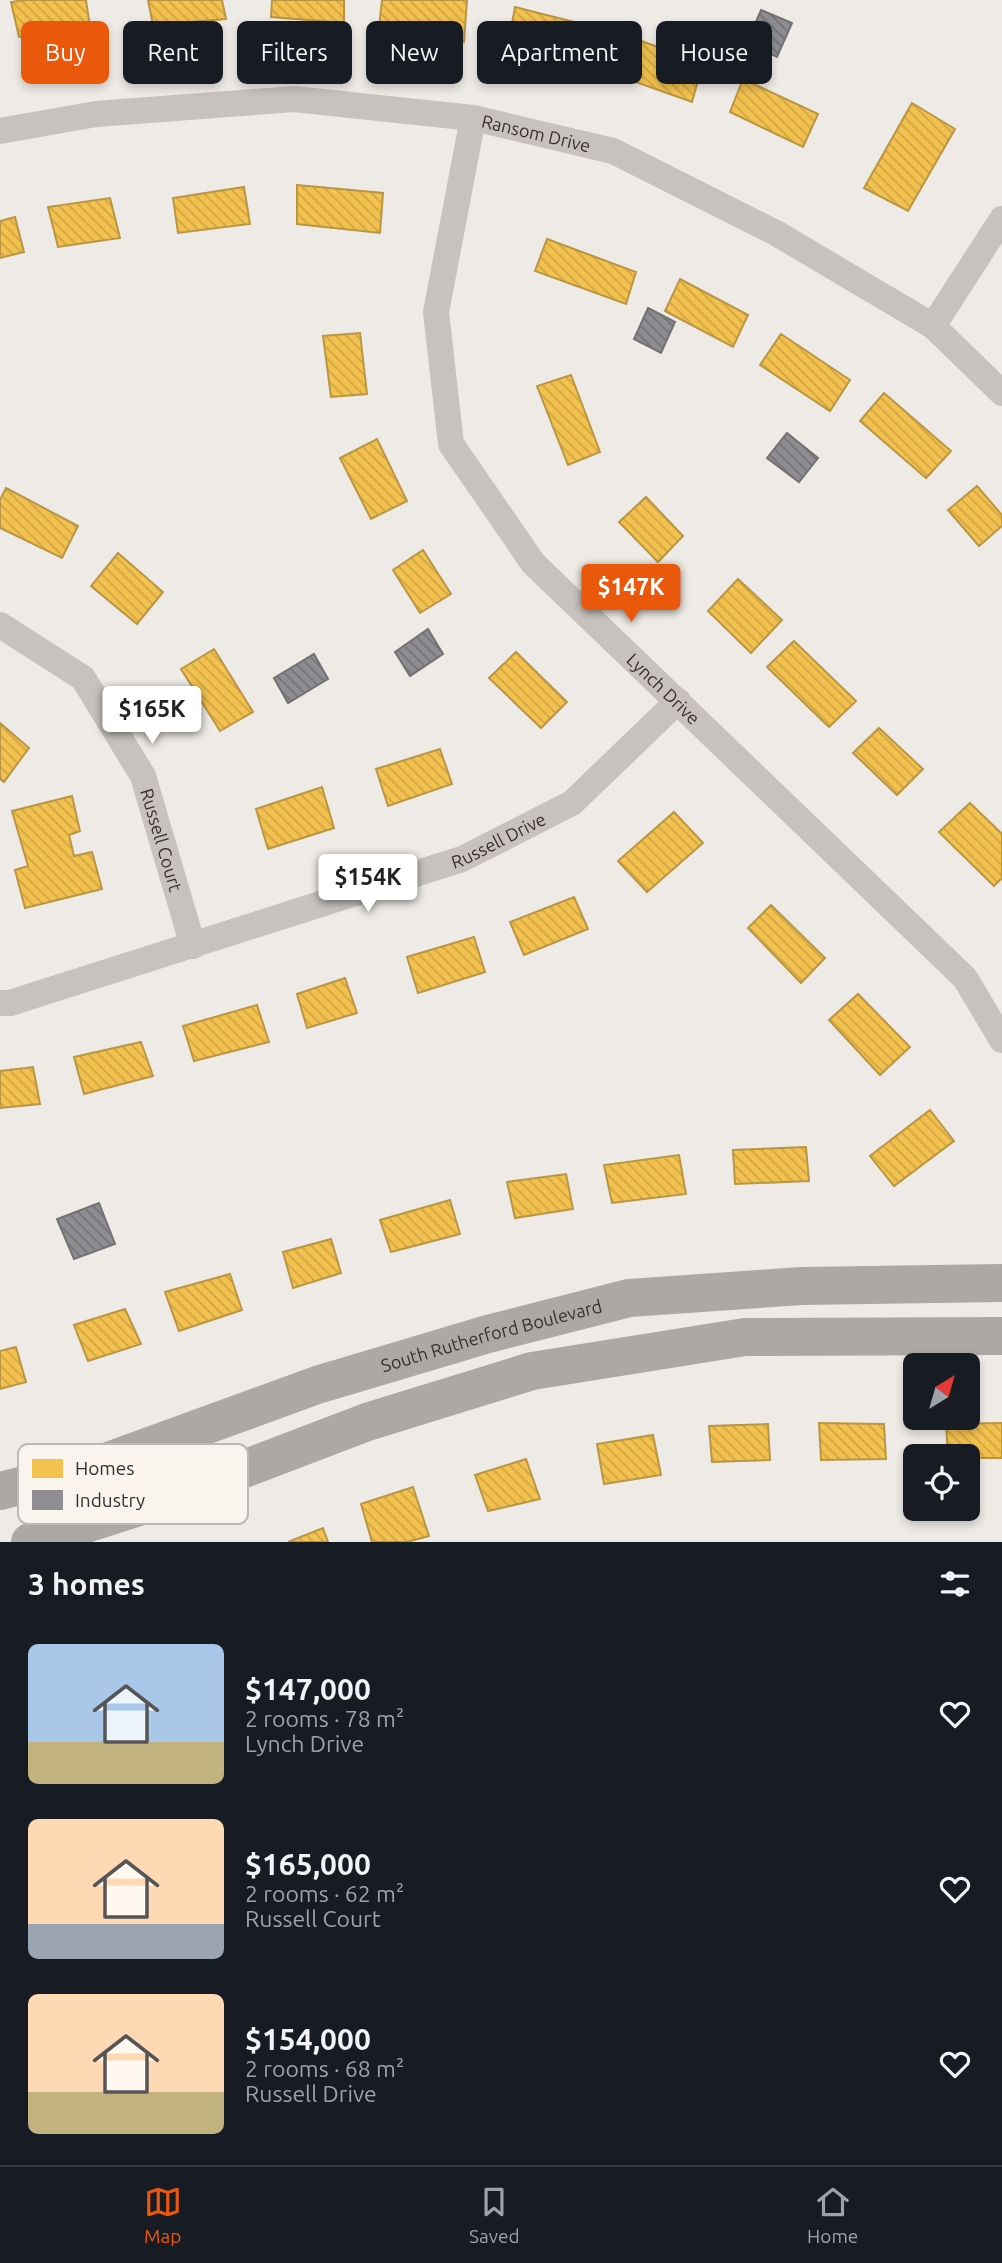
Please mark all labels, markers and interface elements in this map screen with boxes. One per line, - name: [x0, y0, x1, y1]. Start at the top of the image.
- chip: Buy: [21, 21, 109, 84]
- chip: Rent: [123, 21, 223, 84]
- chip: Filters: [237, 21, 352, 84]
- chip: New: [366, 21, 463, 84]
- chip: Apartment: [477, 21, 642, 84]
- chip: House: [656, 21, 772, 84]
- street label: Ransom Drive: [480, 110, 593, 155]
- pin: $147K: [582, 564, 680, 624]
- text: $147K: [597, 574, 665, 599]
- street label: Lynch Drive: [623, 649, 704, 728]
- pin: $165K: [103, 686, 201, 746]
- text: $165K: [118, 696, 186, 721]
- street label: Russell Court: [137, 786, 186, 894]
- street label: Russell Drive: [448, 808, 549, 872]
- pin: $154K: [319, 855, 417, 914]
- text: $154K: [334, 864, 402, 889]
- street label: South Rutherford Boulevard: [379, 1295, 604, 1375]
- north arrow: [903, 1353, 980, 1430]
- map controls: [903, 1353, 980, 1521]
- legend: [18, 1444, 248, 1524]
- button: locate: [903, 1444, 980, 1521]
- text: Homes: [75, 1457, 135, 1479]
- text: Industry: [75, 1489, 145, 1511]
- icon: filters: [936, 1565, 974, 1603]
- text: 3 homes: [28, 1567, 145, 1601]
- icon: home: [84, 1672, 168, 1756]
- text: $147,000: [245, 1672, 371, 1706]
- icon: heart: [936, 1695, 974, 1733]
- text: 2 rooms · 78 m²: [245, 1706, 404, 1731]
- text: Lynch Drive: [245, 1731, 364, 1756]
- icon: home: [84, 1847, 168, 1931]
- text: $165,000: [245, 1847, 371, 1881]
- icon: heart: [936, 1870, 974, 1908]
- text: 2 rooms · 62 m²: [245, 1881, 404, 1906]
- text: Russell Court: [245, 1906, 381, 1931]
- icon: home: [84, 2022, 168, 2106]
- text: $154,000: [245, 2022, 371, 2056]
- icon: heart: [936, 2045, 974, 2083]
- text: 2 rooms · 68 m²: [245, 2056, 404, 2081]
- text: Russell Drive: [245, 2081, 377, 2106]
- tab: Map: [144, 2183, 182, 2247]
- tab: Saved: [469, 2183, 520, 2247]
- tab: Home: [807, 2183, 858, 2247]

